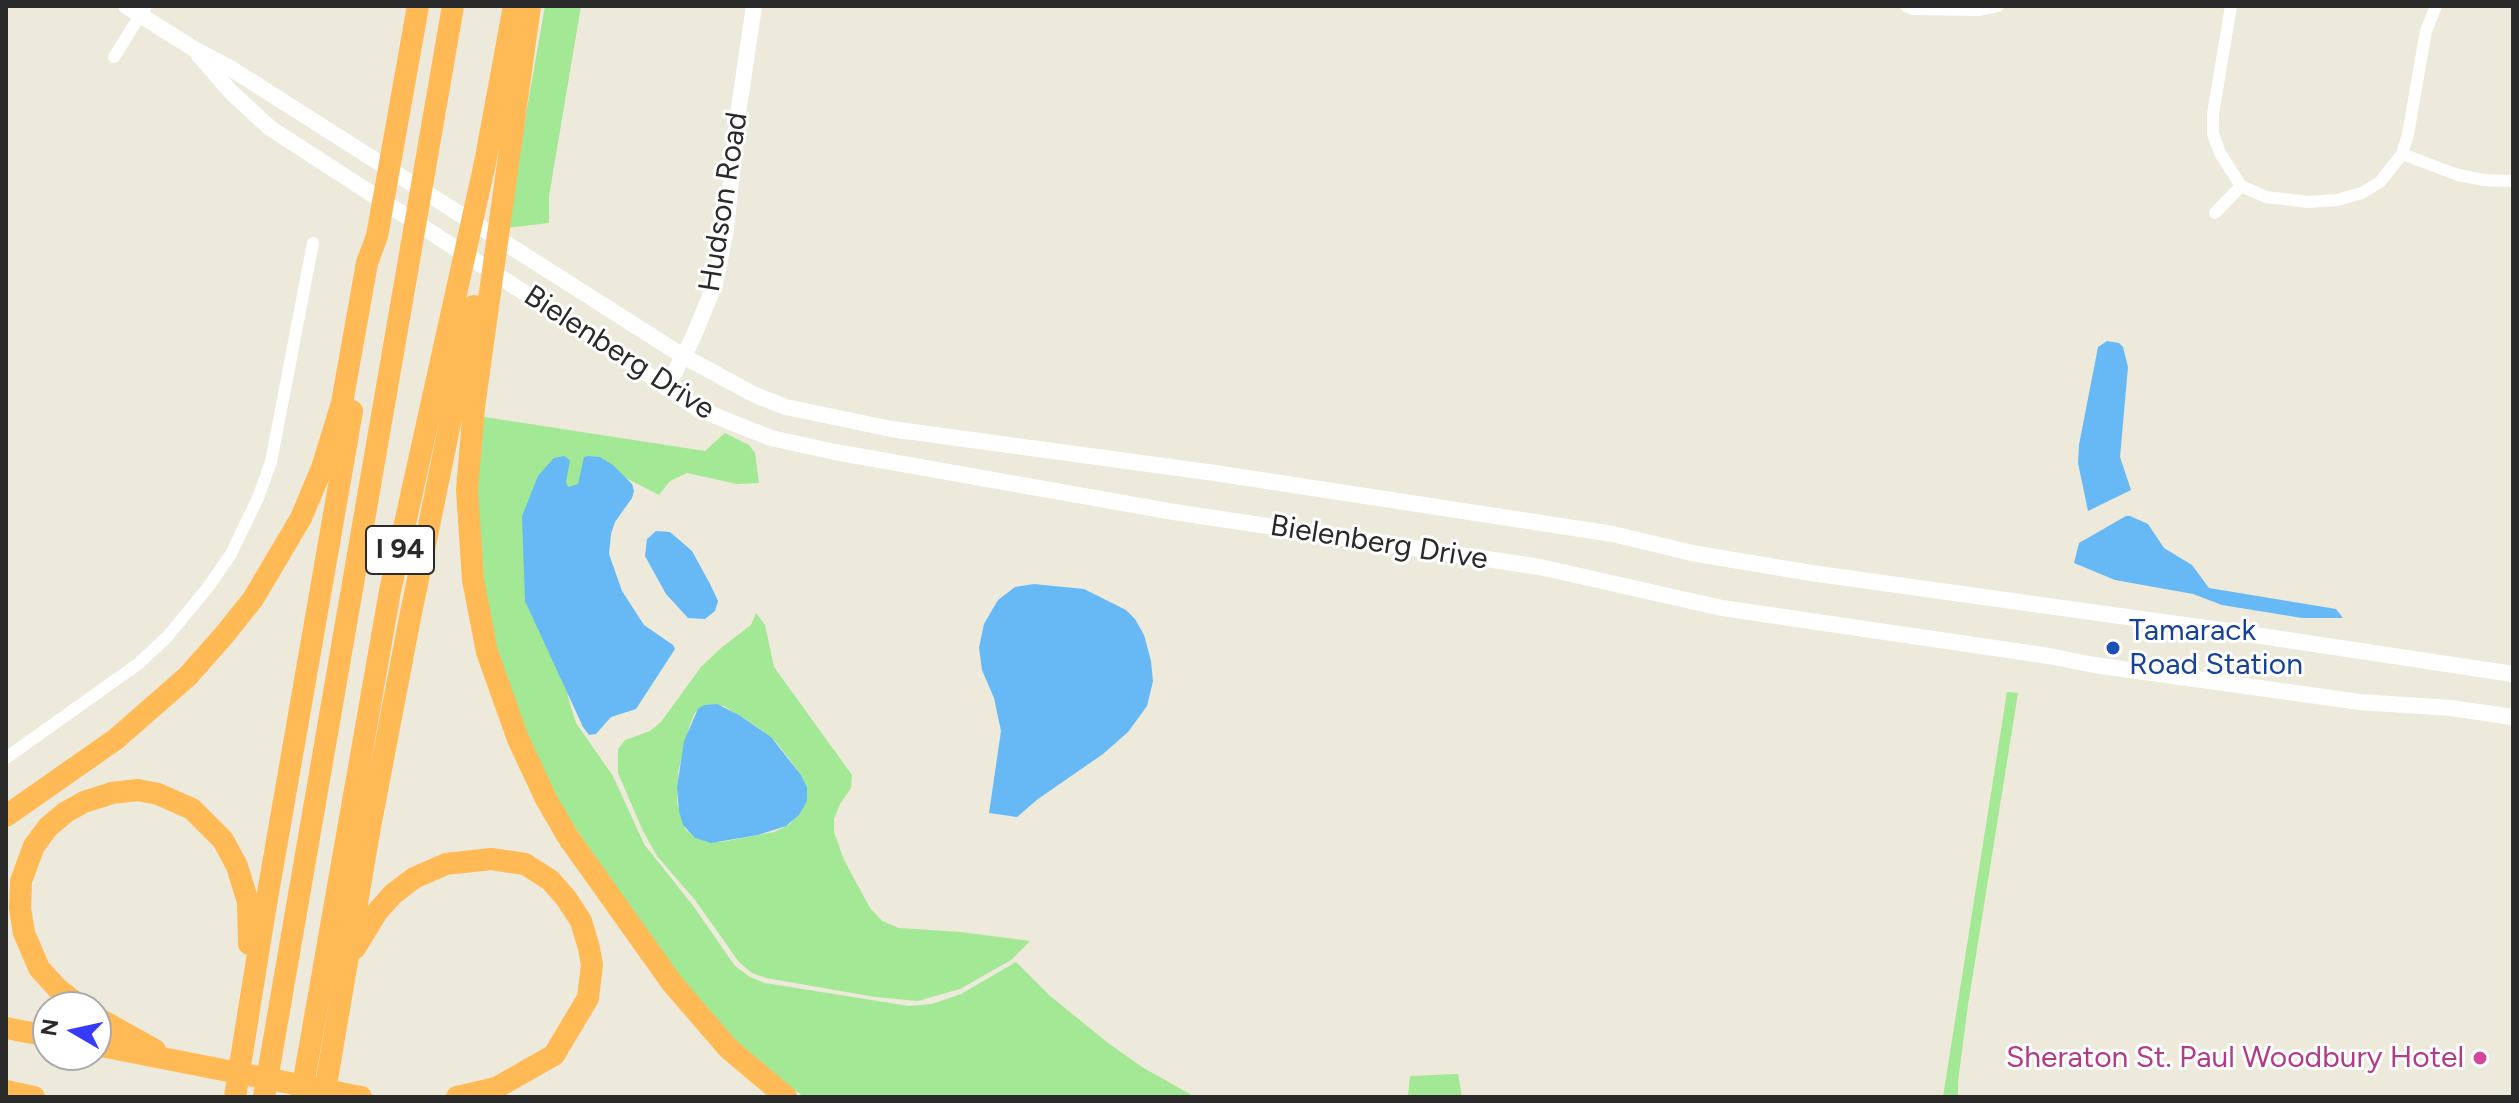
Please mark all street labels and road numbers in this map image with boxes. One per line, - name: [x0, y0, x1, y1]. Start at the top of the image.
- street label: Hudson Road: [692, 110, 756, 294]
- street label: Bielenberg Drive: [517, 278, 721, 428]
- street label: Bielenberg Drive: [1268, 508, 1490, 578]
- road number: I 94: [366, 526, 434, 574]

